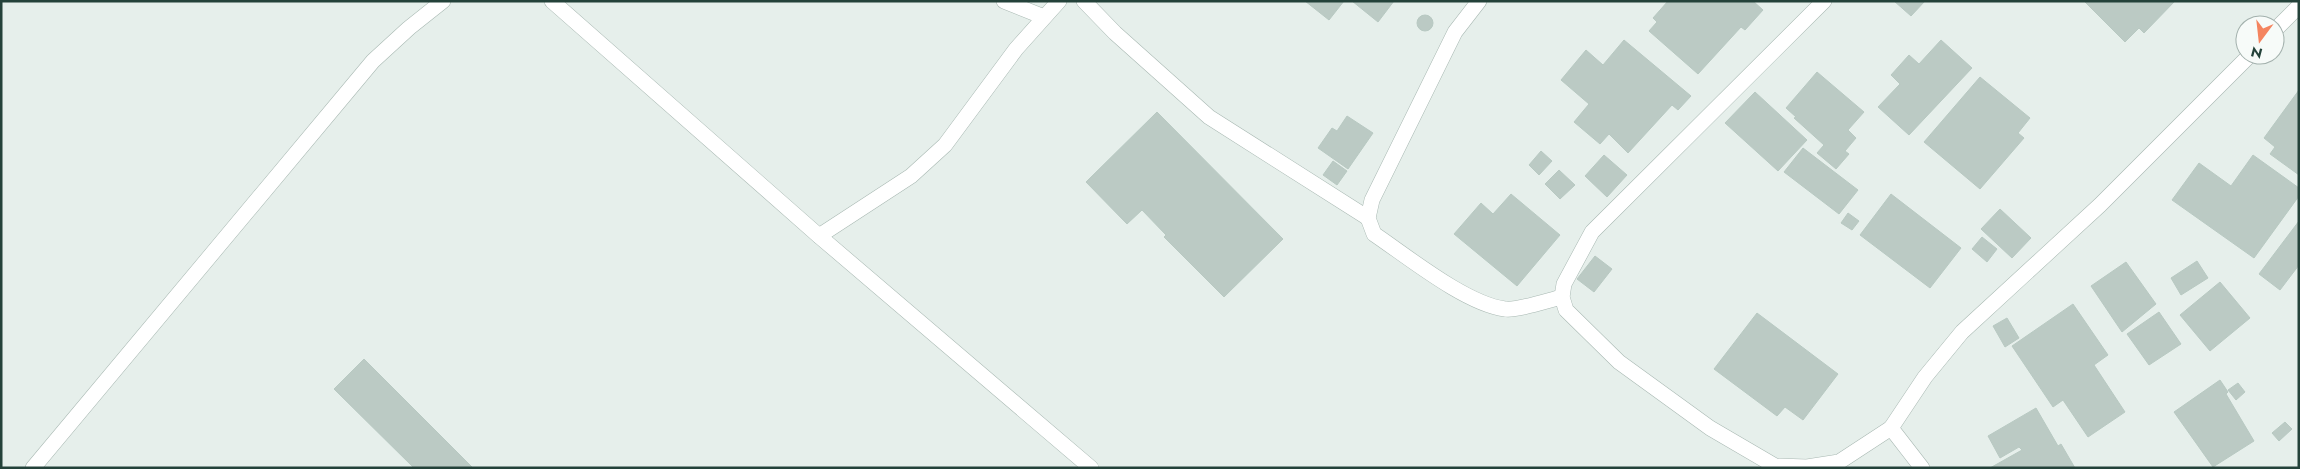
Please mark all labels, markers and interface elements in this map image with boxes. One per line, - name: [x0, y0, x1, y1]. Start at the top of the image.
- north arrow: [2235, 15, 2285, 65]
- text: N: [2249, 41, 2265, 64]

